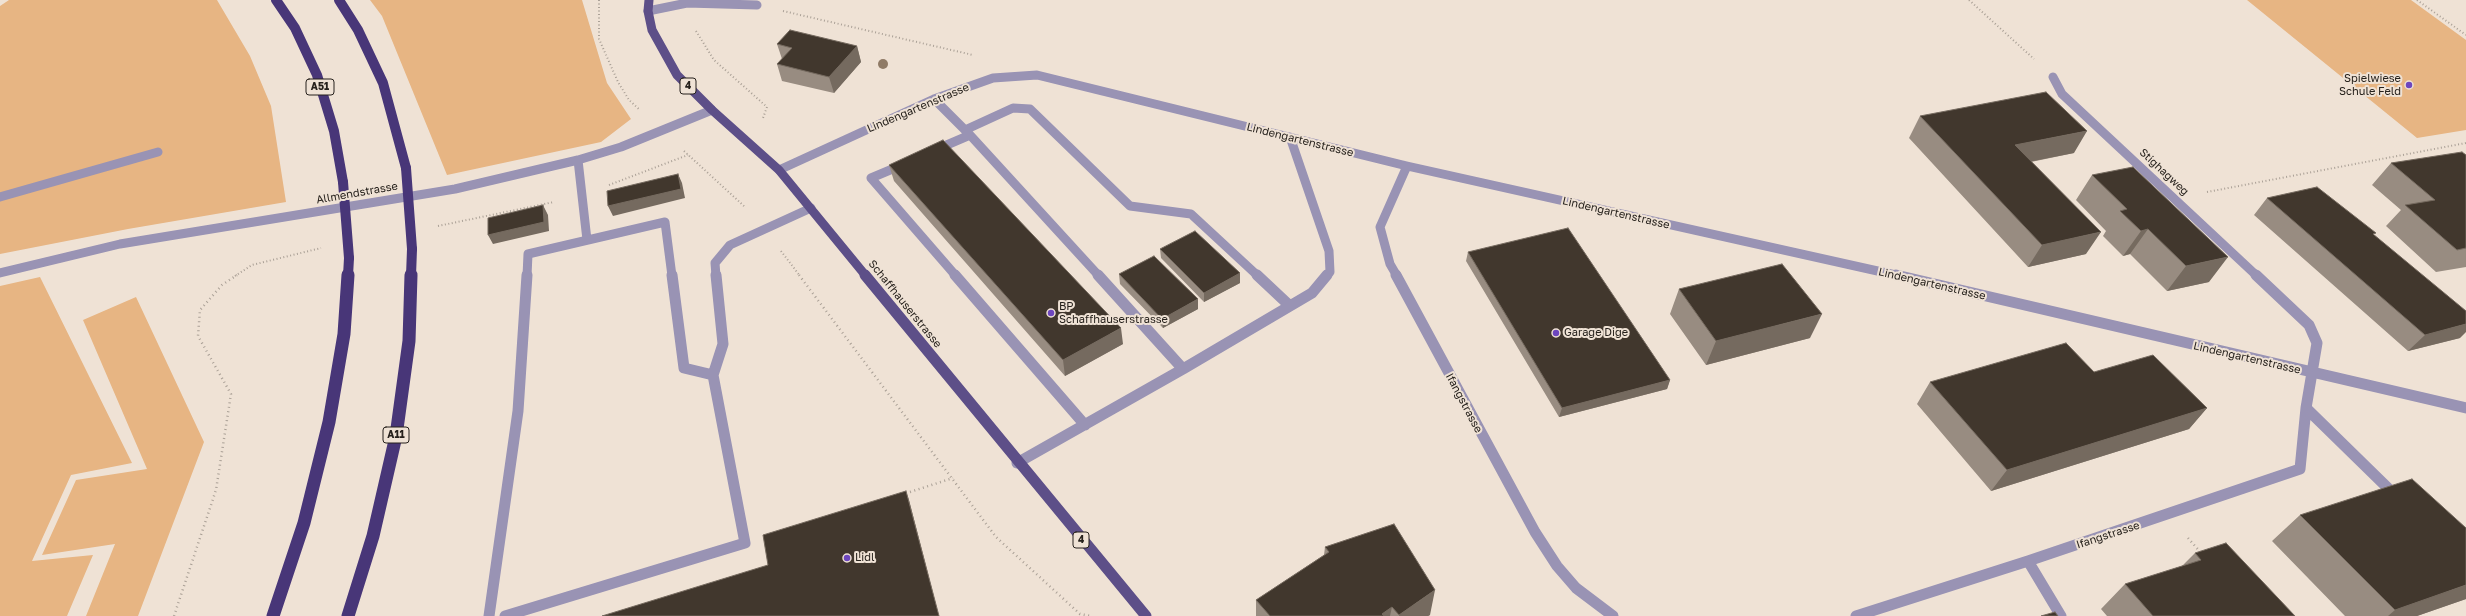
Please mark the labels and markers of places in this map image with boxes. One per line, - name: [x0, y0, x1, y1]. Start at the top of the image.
- place label: Spielwiese Schule Feld: [2339, 72, 2401, 98]
- marker: Spielwiese Schule Feld: [2404, 80, 2414, 90]
- place label: BP Schaffhauserstrasse: [1059, 300, 1168, 326]
- marker: BP Schaffhauserstrasse: [1046, 308, 1056, 318]
- place label: Garage Dige: [1564, 326, 1628, 340]
- marker: Garage Dige: [1551, 328, 1561, 338]
- place label: Lidl: [855, 551, 875, 565]
- marker: Lidl: [842, 553, 852, 563]

